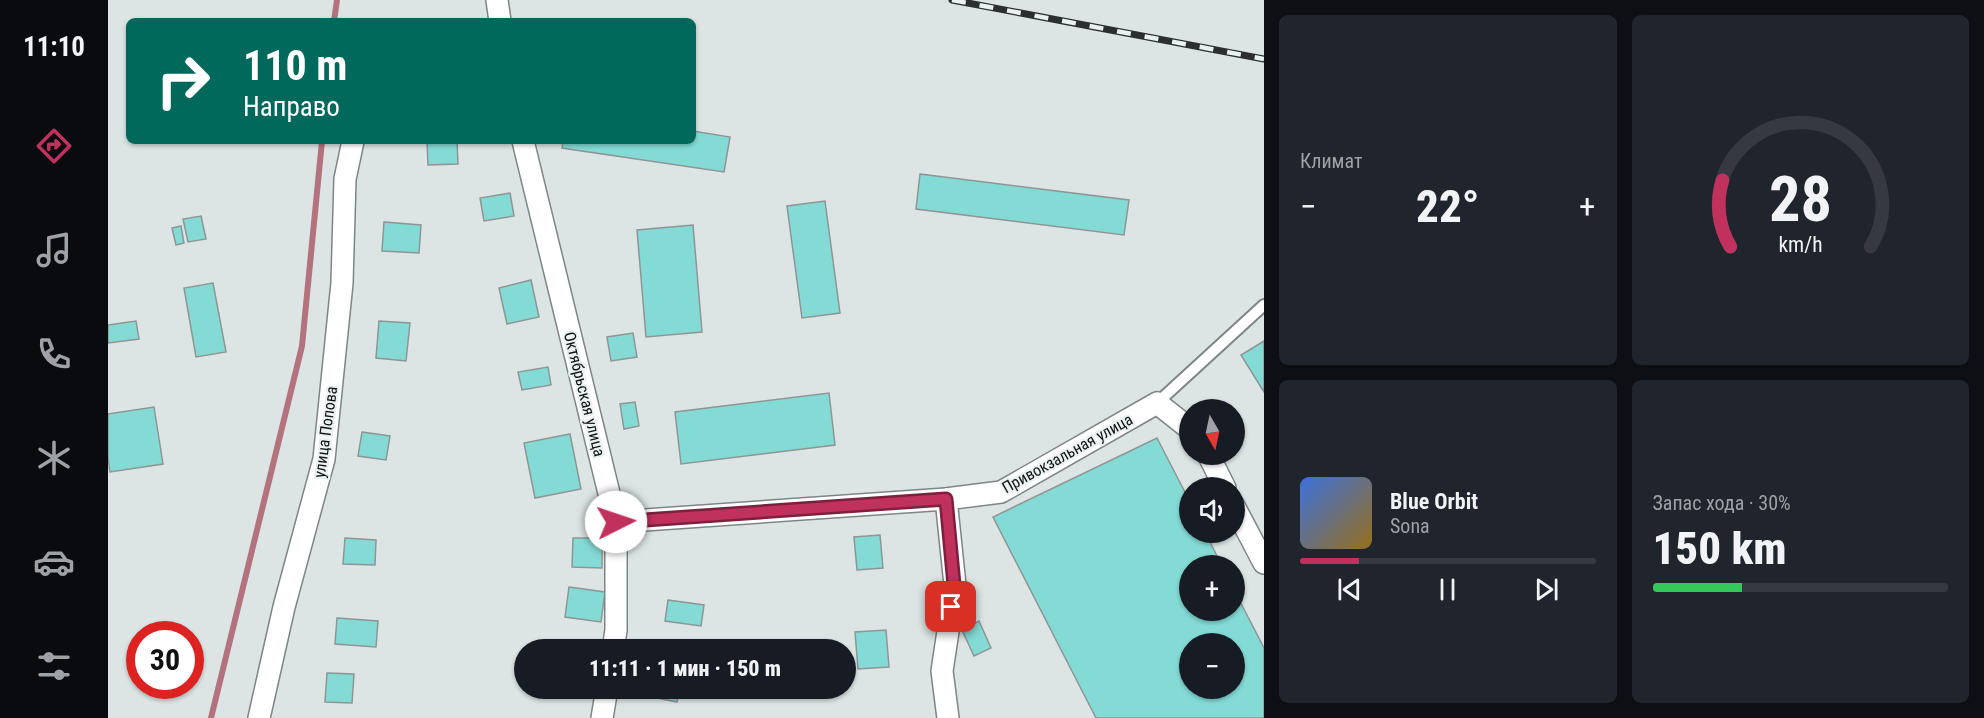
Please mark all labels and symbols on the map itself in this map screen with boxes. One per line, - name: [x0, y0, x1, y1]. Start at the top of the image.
- street label: Октябрьская улица: [560, 330, 609, 458]
- street label: улица Попова: [310, 385, 341, 479]
- north arrow: [1179, 399, 1245, 465]
- street label: Привокзальная улица: [999, 410, 1136, 497]
- position arrow: [584, 490, 648, 554]
- pin: [925, 581, 976, 632]
- speed limit sign: 30: [126, 621, 204, 699]

